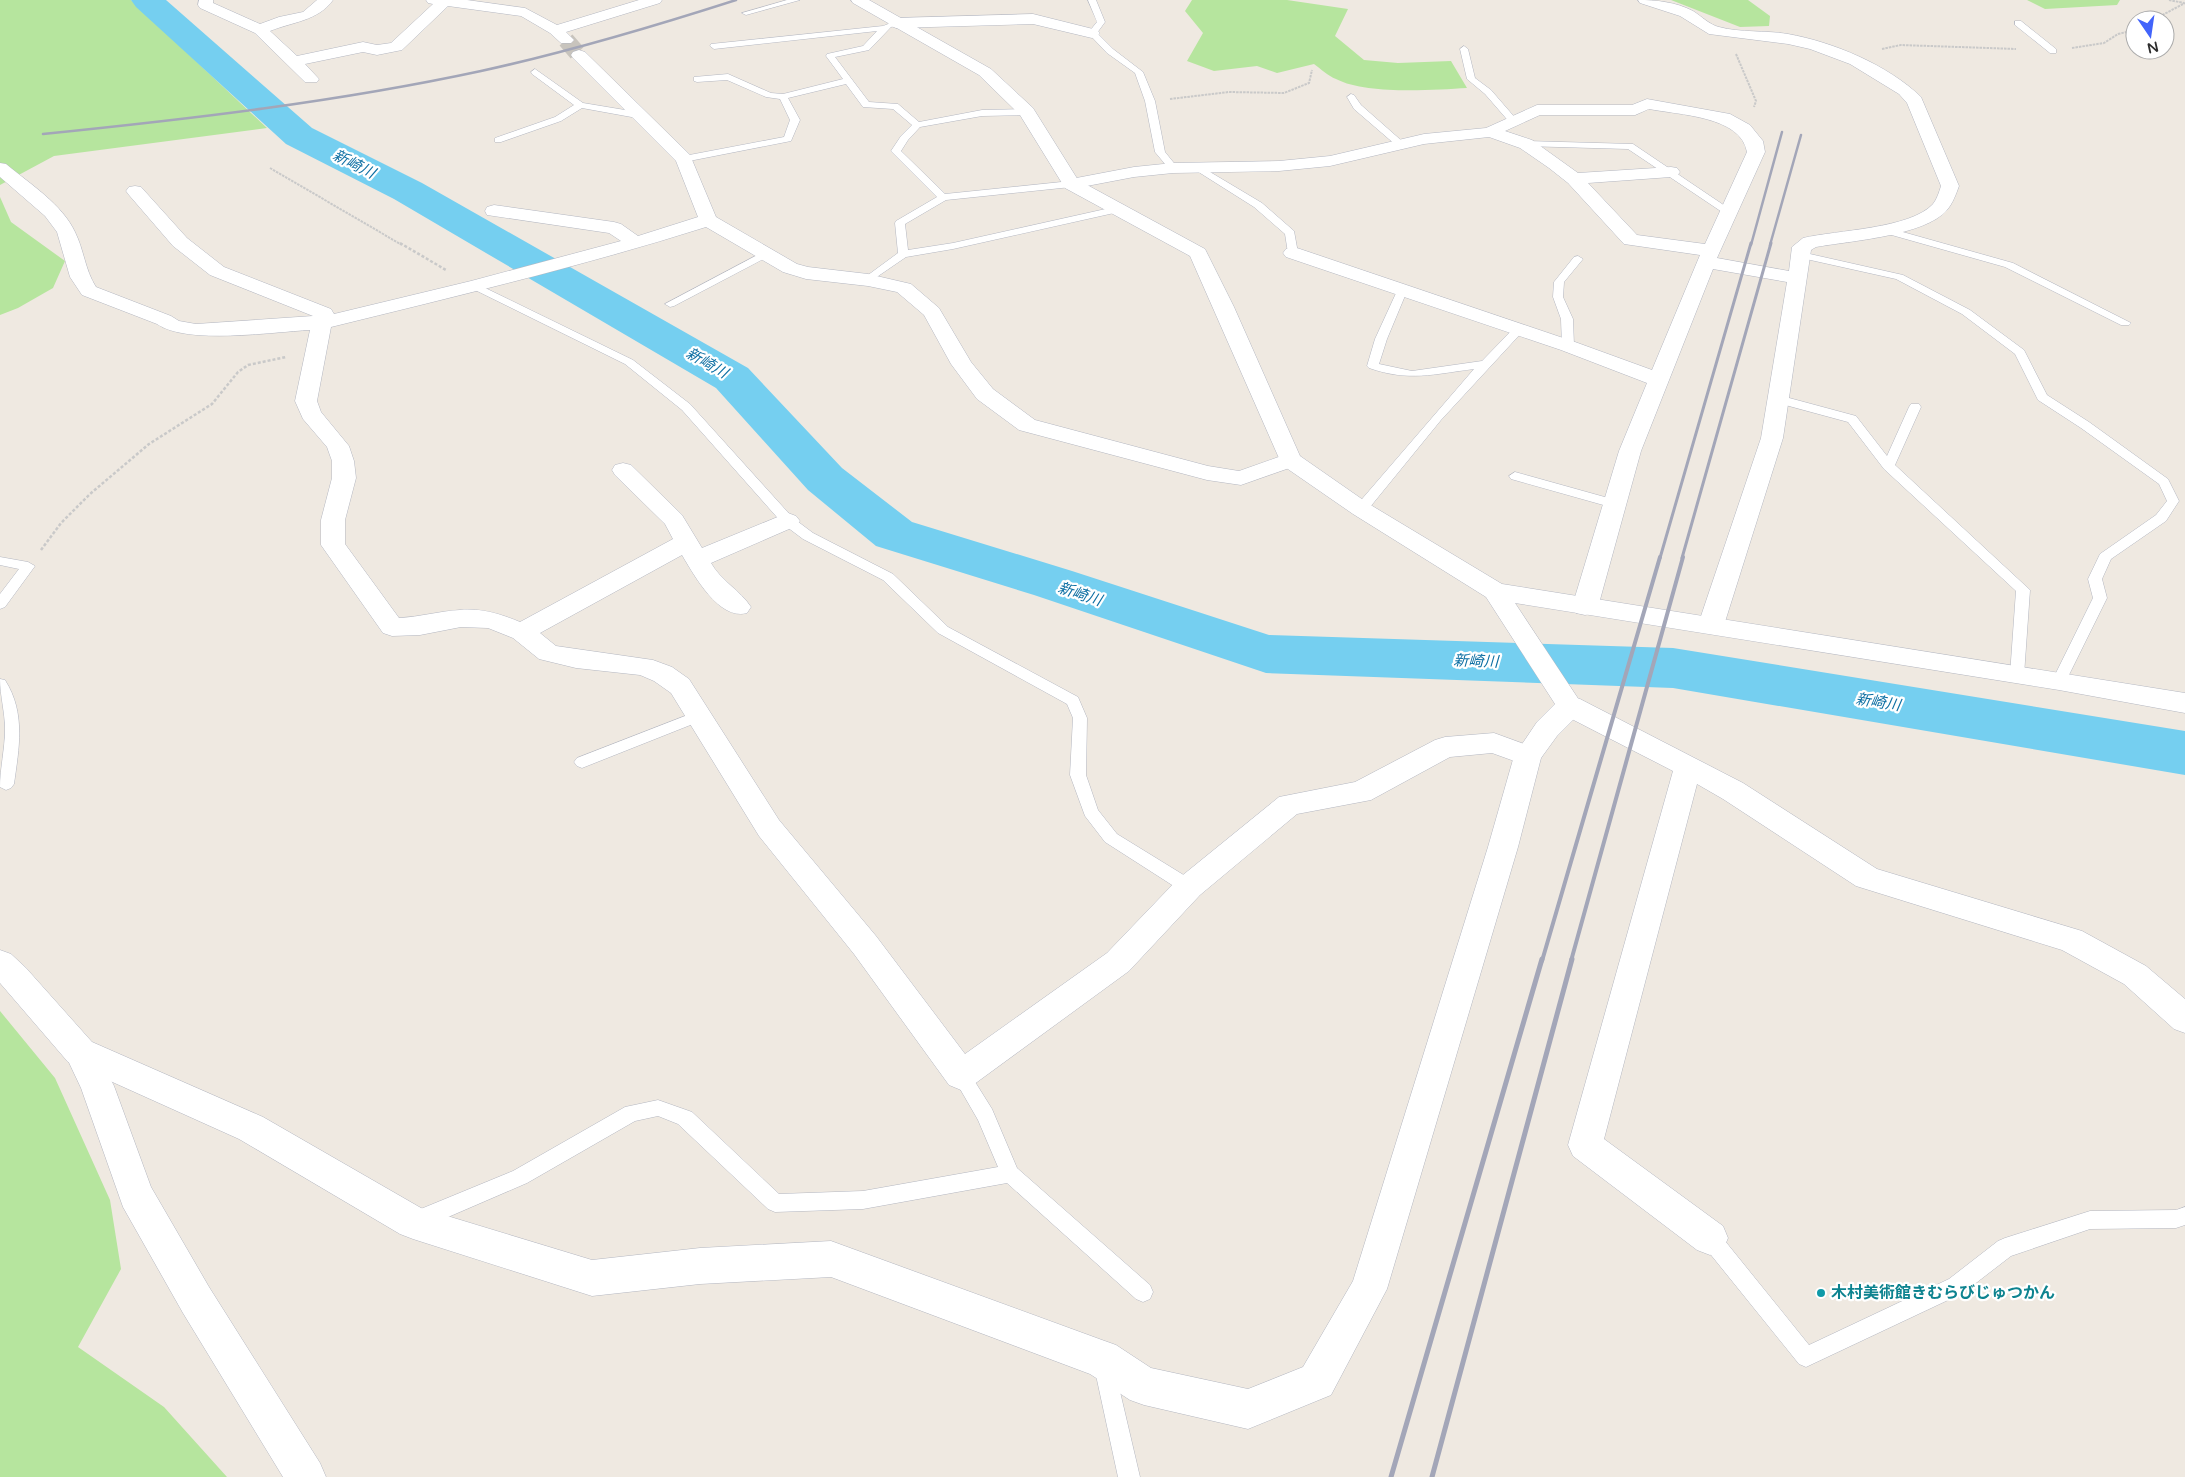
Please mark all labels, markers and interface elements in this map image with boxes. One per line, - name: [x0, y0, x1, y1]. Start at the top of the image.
- north arrow: [2125, 10, 2175, 60]
- text: N: [2145, 38, 2160, 57]
- water label: 新崎川: [330, 146, 380, 183]
- water label: 新崎川: [683, 344, 733, 383]
- water label: 新崎川: [1056, 578, 1106, 610]
- water label: 新崎川: [1453, 651, 1501, 671]
- water label: 新崎川: [1854, 690, 1904, 715]
- place label: 木村美術館きむらびじゅつかん: [1831, 1283, 2055, 1303]
- marker: 木村美術館きむらびじゅつかん: [1815, 1287, 1827, 1299]

